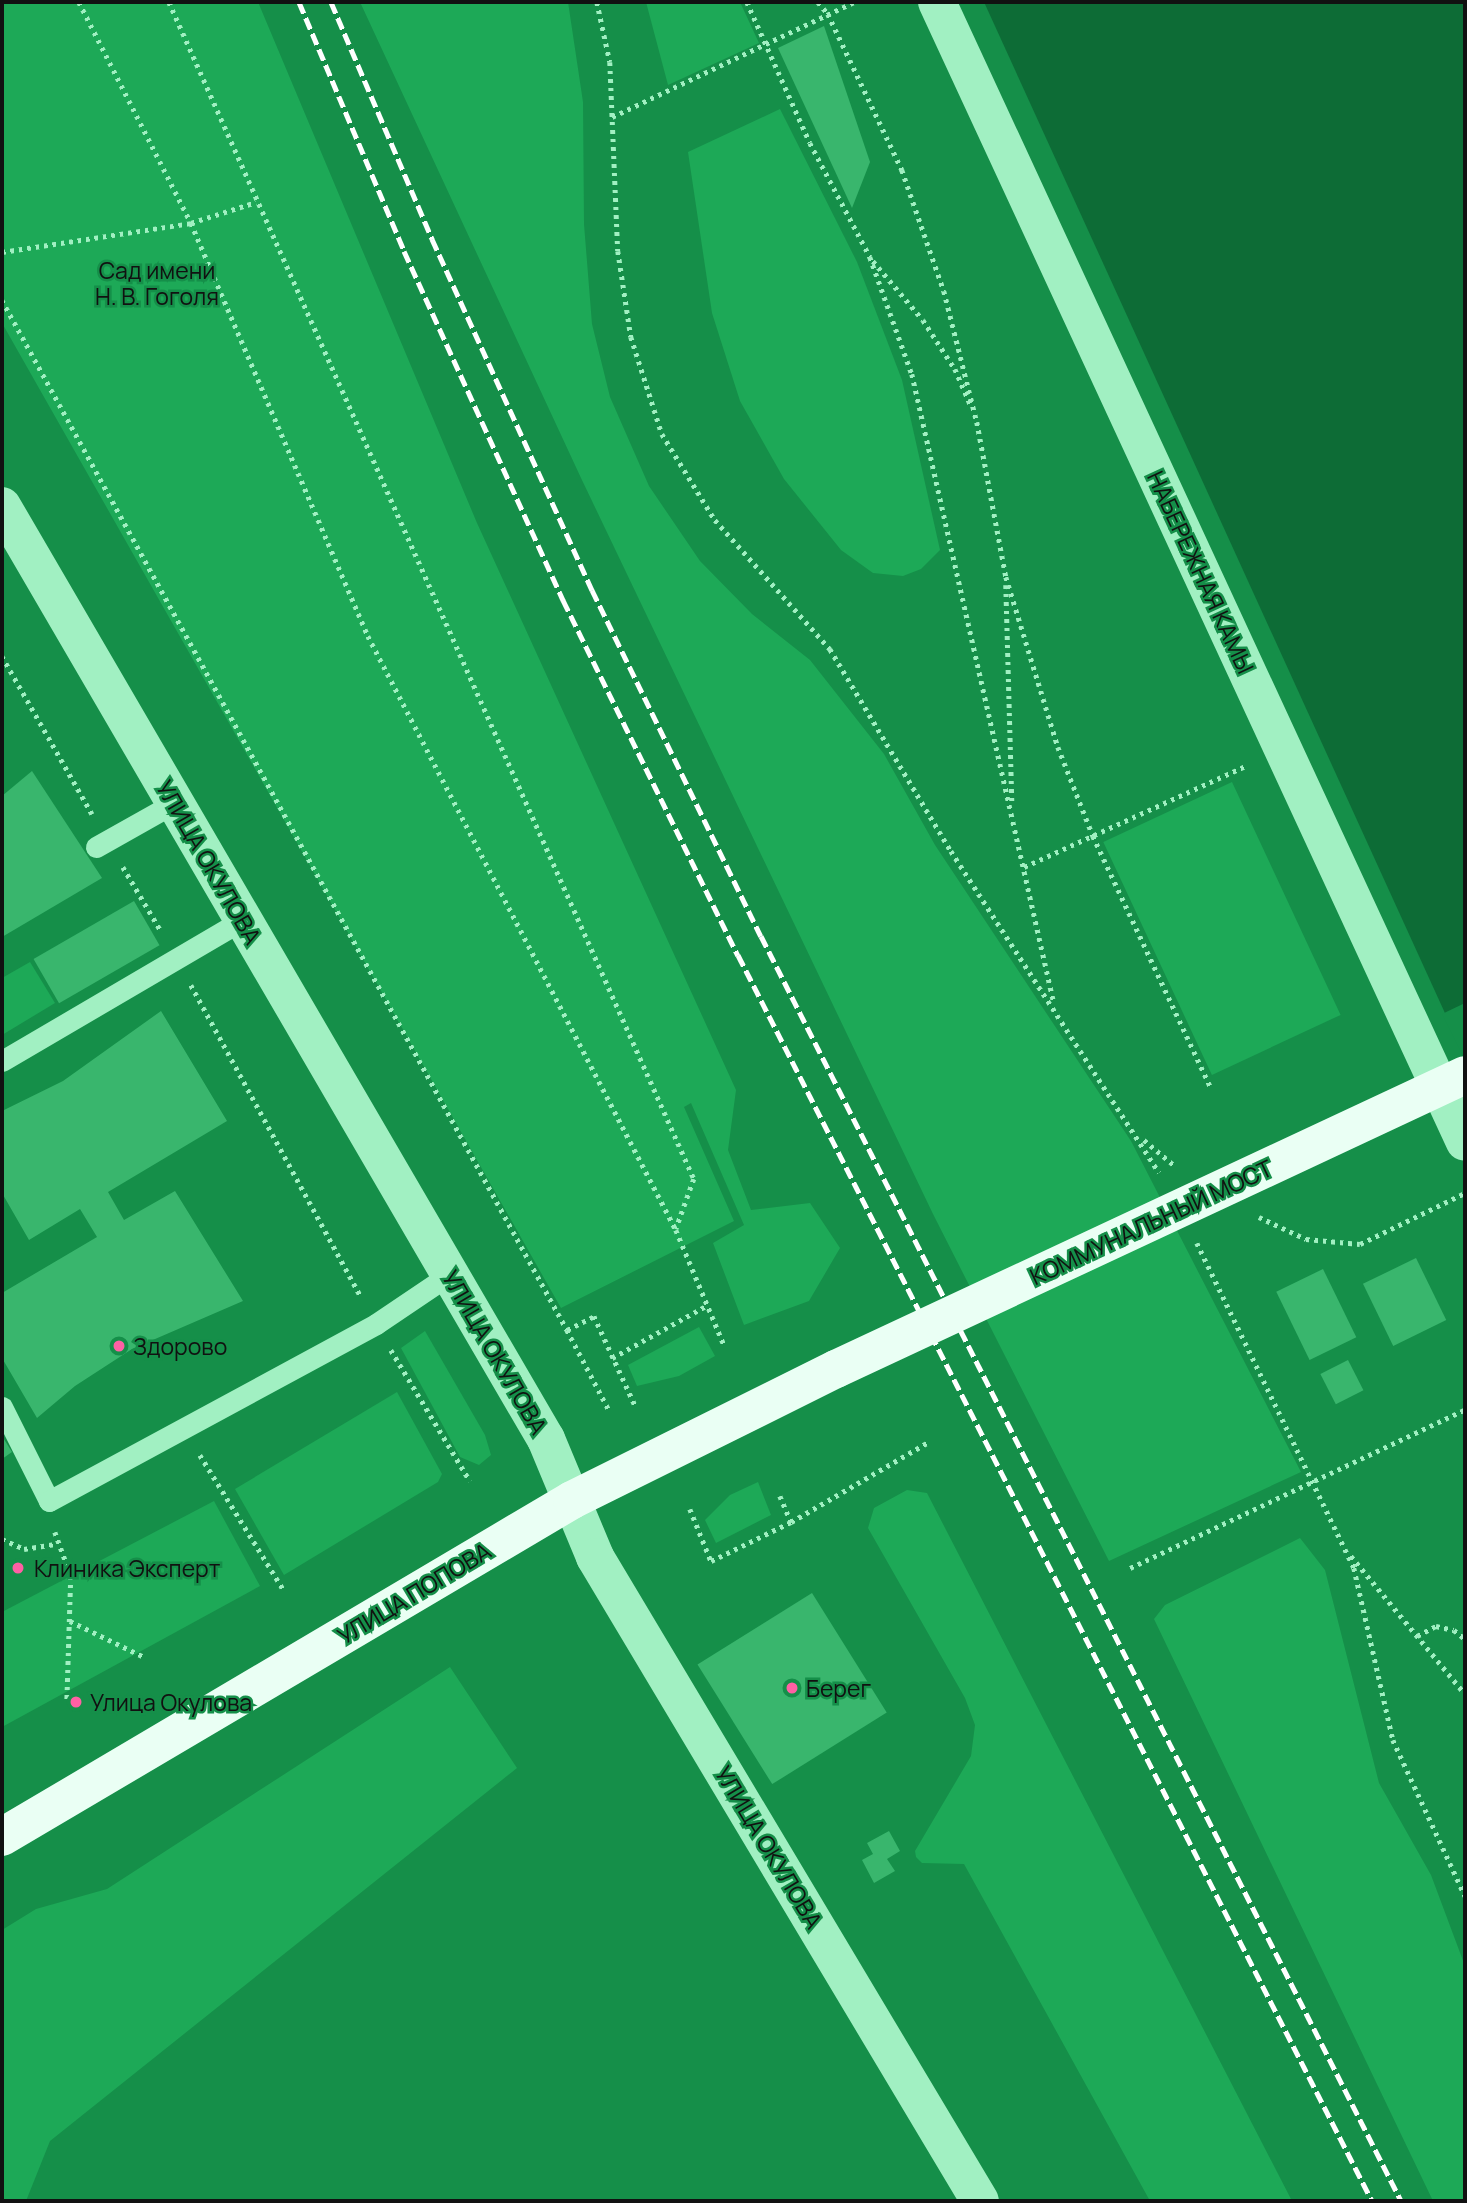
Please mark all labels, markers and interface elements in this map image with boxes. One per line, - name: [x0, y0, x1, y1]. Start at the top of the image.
- park label: Сад имени Н. В. Гоголя: [95, 256, 219, 310]
- street label: НАБЕРЕЖНАЯ КАМЫ: [1142, 467, 1260, 677]
- street label: УЛИЦА ОКУЛОВА: [151, 775, 267, 949]
- street label: КОММУНАЛЬНЫЙ МОСТ: [1025, 1154, 1277, 1290]
- street label: УЛИЦА ОКУЛОВА: [437, 1265, 553, 1439]
- place label: Здорово: [133, 1332, 227, 1360]
- marker: Здорово: [111, 1338, 127, 1354]
- street label: УЛИЦА ПОПОВА: [332, 1536, 496, 1650]
- place label: Клиника Эксперт: [34, 1554, 220, 1582]
- marker: Клиника Эксперт: [8, 1558, 28, 1578]
- place label: Берег: [806, 1674, 871, 1702]
- marker: Берег: [784, 1680, 800, 1696]
- place label: Улица Окулова: [90, 1688, 252, 1716]
- marker: Улица Окулова: [68, 1694, 84, 1710]
- street label: УЛИЦА ОКУЛОВА: [710, 1761, 828, 1933]

